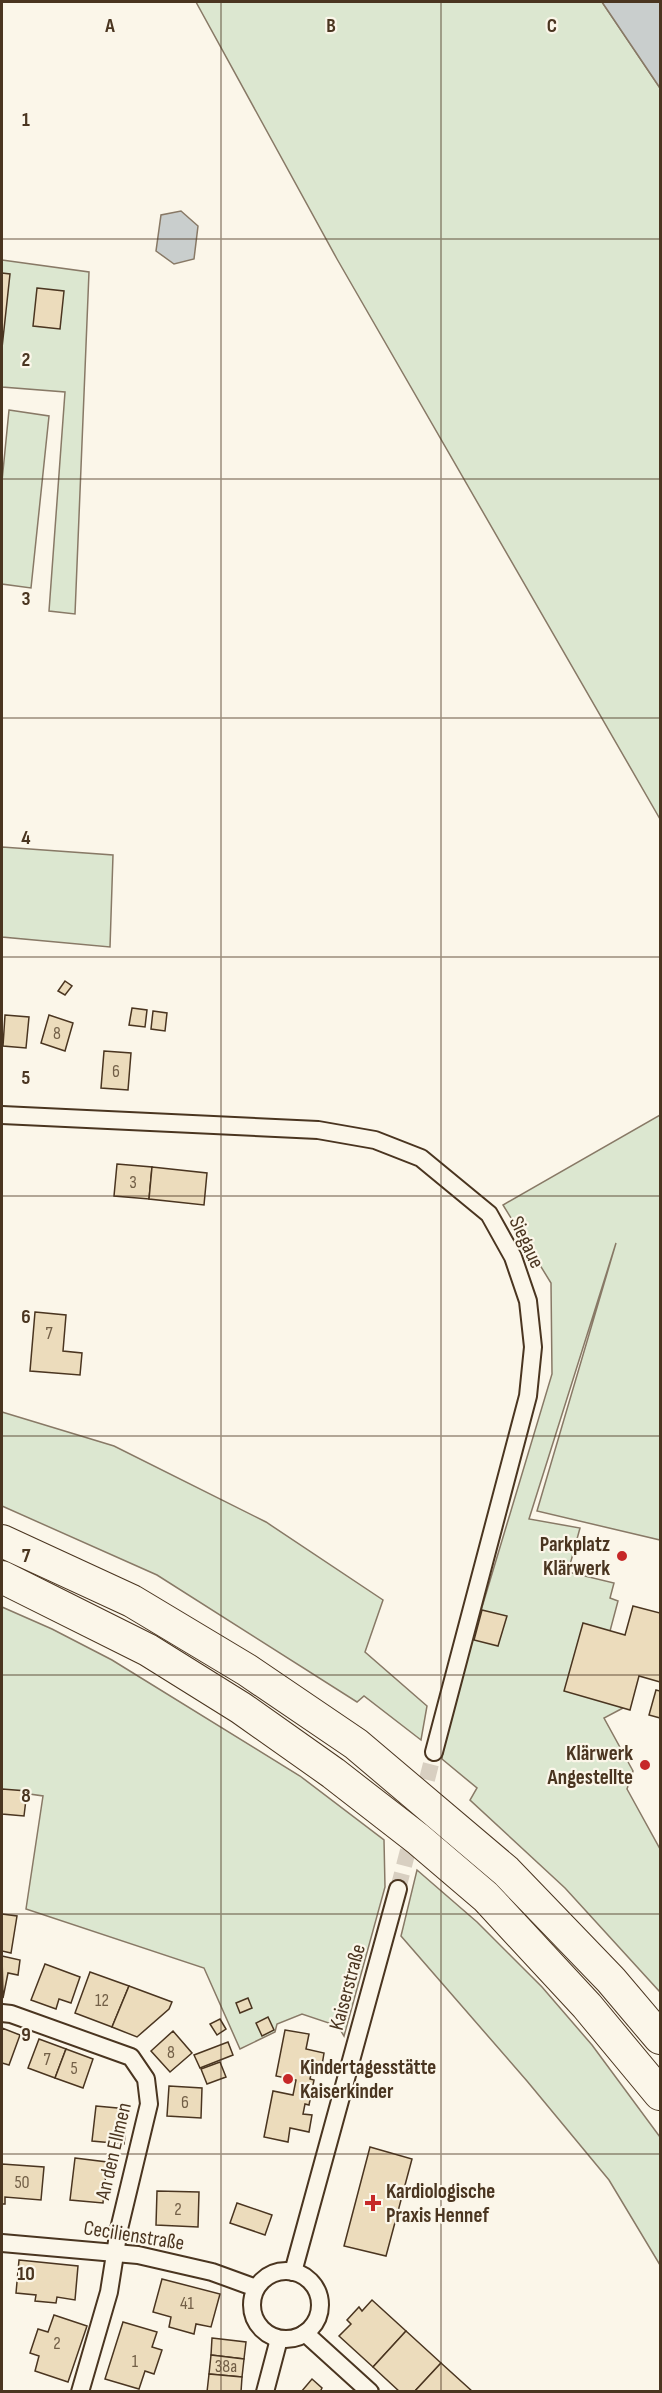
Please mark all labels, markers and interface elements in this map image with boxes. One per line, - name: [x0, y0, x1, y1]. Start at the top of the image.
- text: A: [104, 14, 115, 38]
- text: B: [326, 14, 336, 38]
- text: C: [547, 14, 557, 38]
- text: 1: [22, 108, 30, 132]
- text: 2: [22, 348, 30, 372]
- text: 3: [22, 587, 31, 611]
- text: 4: [21, 826, 31, 850]
- house number: 8: [53, 1023, 61, 1044]
- house number: 6: [112, 1061, 120, 1082]
- text: 5: [22, 1066, 31, 1090]
- house number: 3: [129, 1172, 137, 1193]
- street label: Siegaue: [504, 1212, 549, 1272]
- text: 6: [21, 1305, 31, 1329]
- house number: 7: [45, 1323, 53, 1344]
- place label: Parkplatz Klärwerk: [540, 1532, 610, 1581]
- text: 7: [22, 1544, 31, 1568]
- marker: Parkplatz Klärwerk: [615, 1549, 629, 1563]
- place label: Klärwerk Angestellte: [547, 1741, 633, 1790]
- marker: Klärwerk Angestellte: [638, 1758, 652, 1772]
- text: 8: [21, 1784, 31, 1808]
- street label: Kaiserstraße: [324, 1941, 371, 2033]
- house number: 12: [95, 1990, 109, 2011]
- text: 9: [21, 2023, 31, 2047]
- house number: 8: [167, 2042, 175, 2063]
- house number: 7: [43, 2049, 51, 2070]
- place label: Kindertagesstätte Kaiserkinder: [300, 2055, 436, 2104]
- house number: 5: [70, 2058, 78, 2079]
- marker: Kindertagesstätte Kaiserkinder: [281, 2072, 295, 2086]
- house number: 6: [181, 2092, 189, 2113]
- street label: An den Ellmen: [90, 2100, 137, 2203]
- house number: 50: [14, 2172, 30, 2193]
- place label: Kardiologische Praxis Hennef: [386, 2179, 495, 2228]
- marker: Kardiologische Praxis Hennef: [364, 2194, 382, 2212]
- house number: 2: [174, 2199, 182, 2220]
- street label: Cecilienstraße: [82, 2215, 186, 2256]
- text: 10: [17, 2262, 35, 2286]
- house number: 41: [180, 2293, 195, 2314]
- house number: 2: [53, 2333, 61, 2354]
- house number: 1: [132, 2351, 139, 2372]
- house number: 38a: [215, 2356, 237, 2377]

